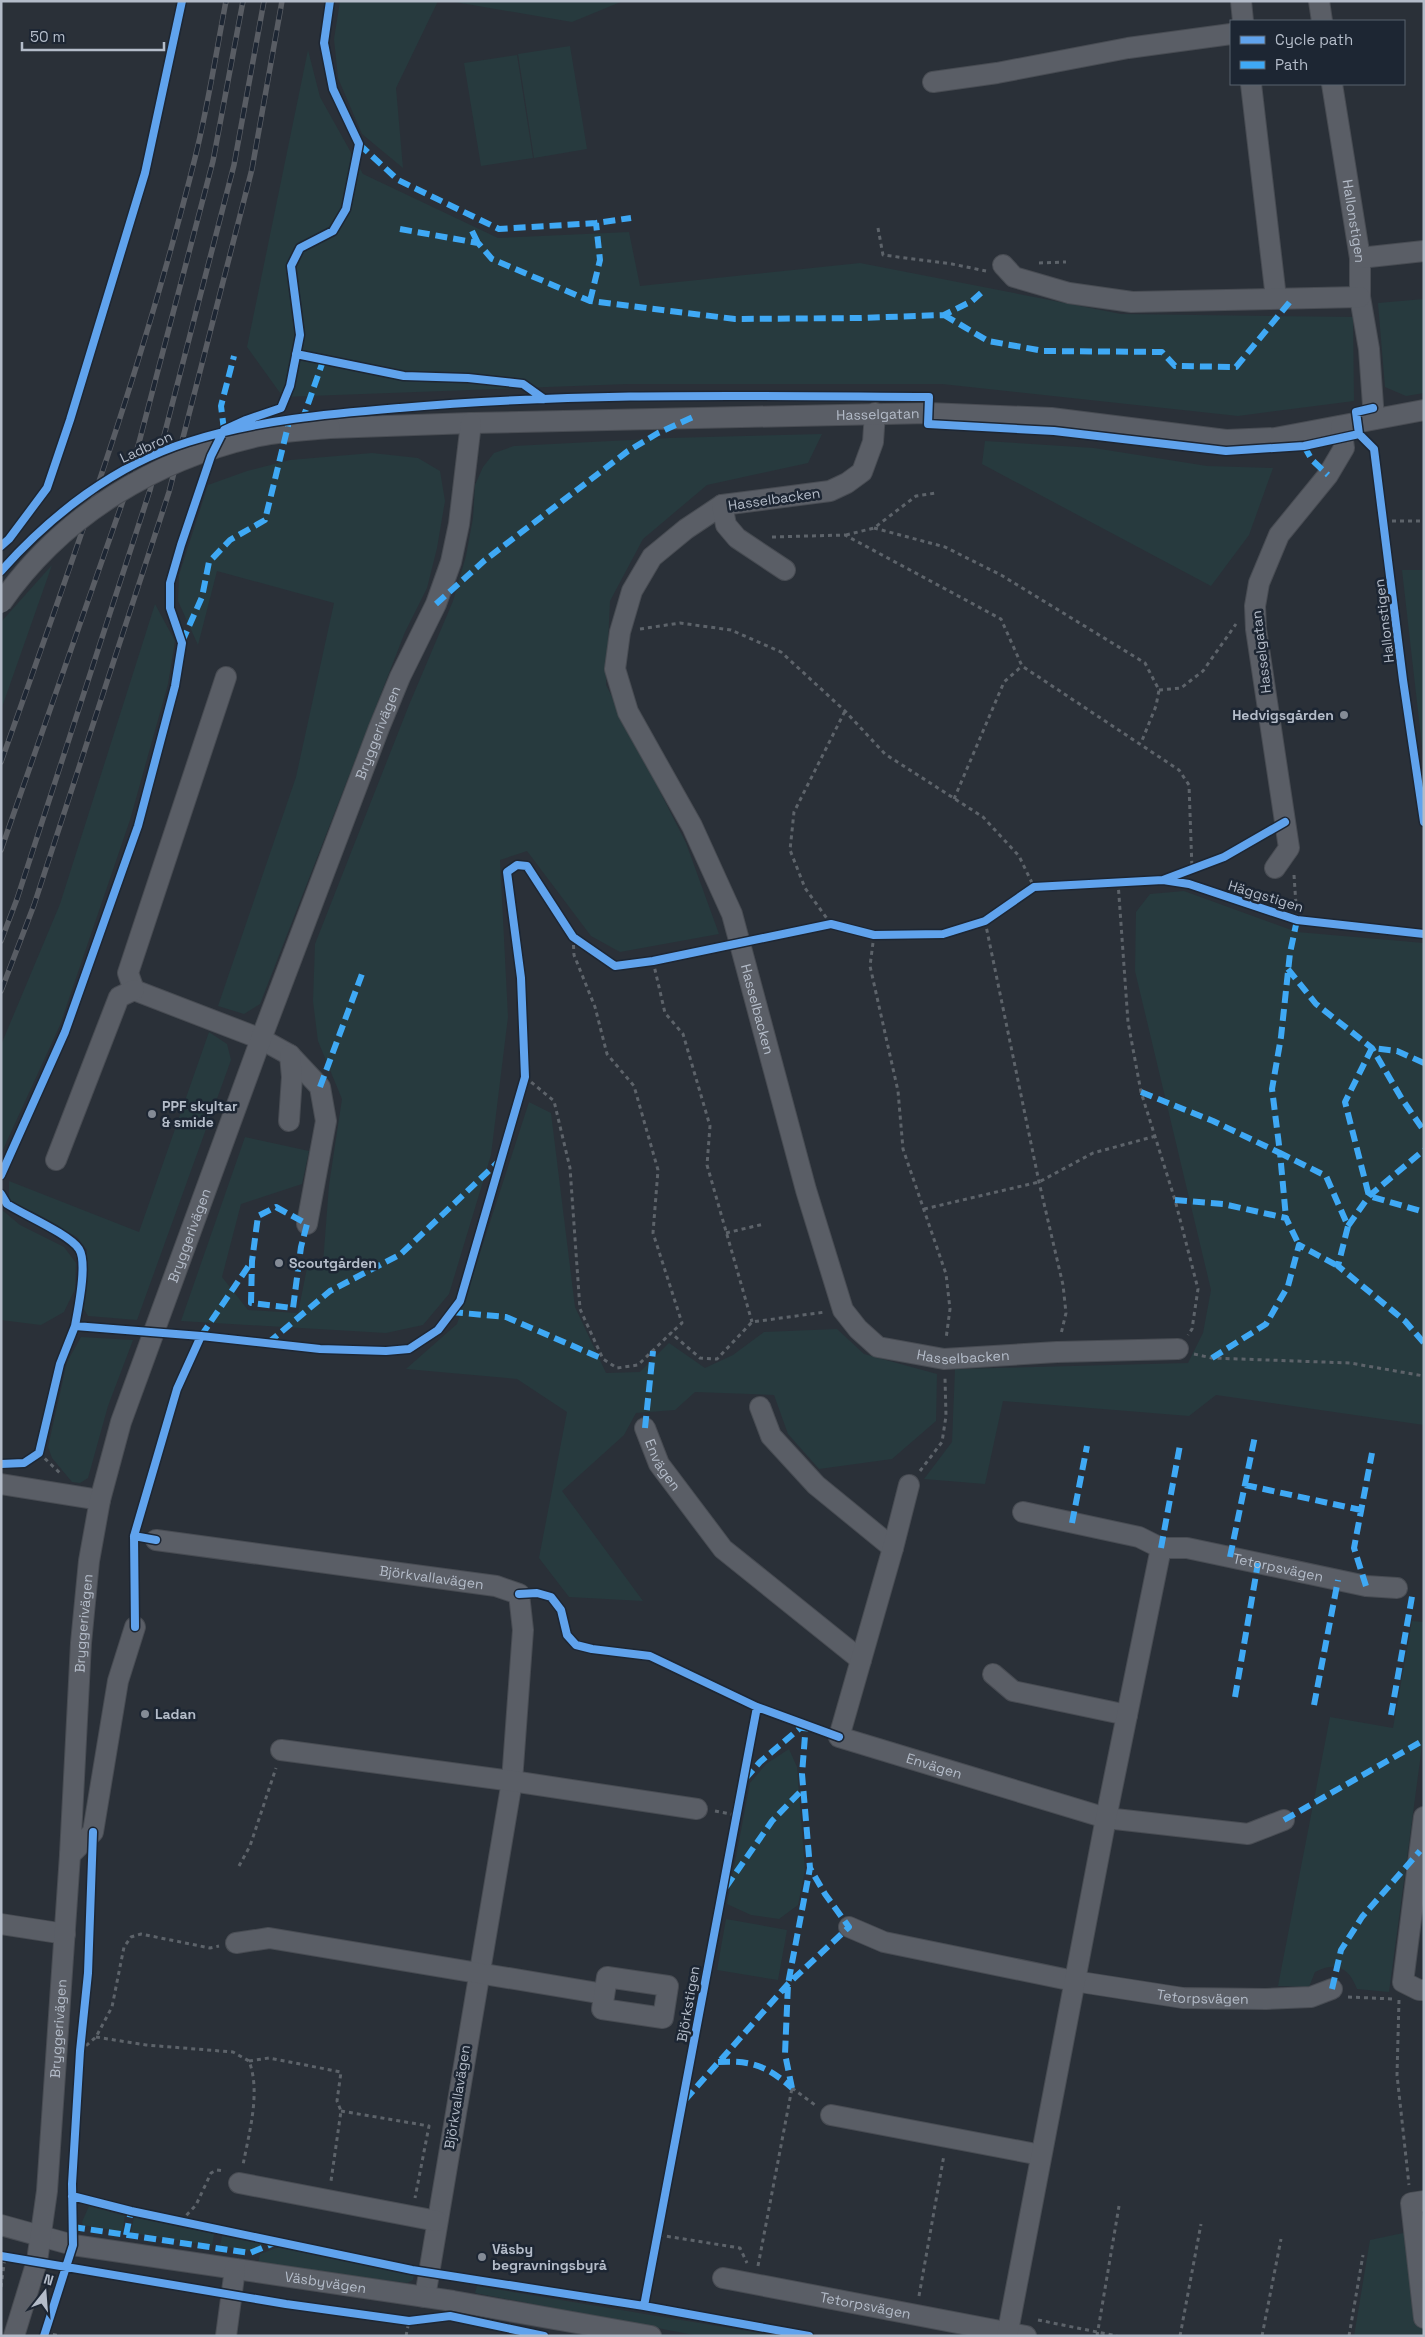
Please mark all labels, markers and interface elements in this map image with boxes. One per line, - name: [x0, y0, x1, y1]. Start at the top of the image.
- scale bar: [22, 20, 165, 52]
- legend: [1230, 20, 1405, 85]
- text: 50 m: [30, 27, 65, 46]
- text: Cycle path: [1275, 30, 1353, 49]
- text: Path: [1275, 55, 1308, 74]
- street label: Hallonstigen: [1338, 178, 1369, 263]
- street label: Hasselgatan: [836, 404, 920, 424]
- street label: Ladbron: [117, 427, 175, 467]
- street label: Hasselbacken: [727, 484, 821, 514]
- street label: Hallonstigen: [1370, 578, 1398, 664]
- street label: Hasselgatan: [1247, 610, 1275, 694]
- street label: Bryggerivägen: [351, 683, 404, 782]
- place label: Hedvigsgården: [1232, 706, 1334, 724]
- marker: Hedvigsgården: [1338, 709, 1350, 721]
- street label: Häggstigen: [1226, 876, 1306, 916]
- street label: Hasselbacken: [737, 962, 778, 1056]
- place label: PPF skyltar & smide: [162, 1097, 238, 1131]
- marker: PPF skyltar & smide: [146, 1108, 158, 1120]
- street label: Bryggerivägen: [164, 1186, 215, 1285]
- place label: Scoutgården: [289, 1254, 377, 1272]
- marker: Scoutgården: [273, 1257, 285, 1269]
- street label: Hasselbacken: [915, 1345, 1010, 1368]
- street label: Envägen: [641, 1436, 685, 1494]
- street label: Tetorpsvägen: [1231, 1549, 1325, 1586]
- street label: Björkvallavägen: [378, 1561, 485, 1593]
- street label: Bryggerivägen: [70, 1573, 97, 1673]
- place label: Ladan: [155, 1705, 196, 1723]
- marker: Ladan: [139, 1708, 151, 1720]
- street label: Envägen: [904, 1749, 964, 1783]
- street label: Björkstigen: [672, 1965, 704, 2043]
- street label: Bryggerivägen: [46, 1978, 70, 2079]
- street label: Tetorpsvägen: [1155, 1985, 1249, 2008]
- street label: Björkvallavägen: [440, 2044, 474, 2150]
- place label: Väsby begravningsbyrå: [492, 2240, 607, 2274]
- marker: Väsby begravningsbyrå: [476, 2251, 488, 2263]
- north arrow: [20, 2267, 70, 2317]
- street label: Väsbyvägen: [284, 2267, 368, 2297]
- text: N: [42, 2270, 56, 2290]
- street label: Tetorpsvägen: [818, 2288, 912, 2323]

